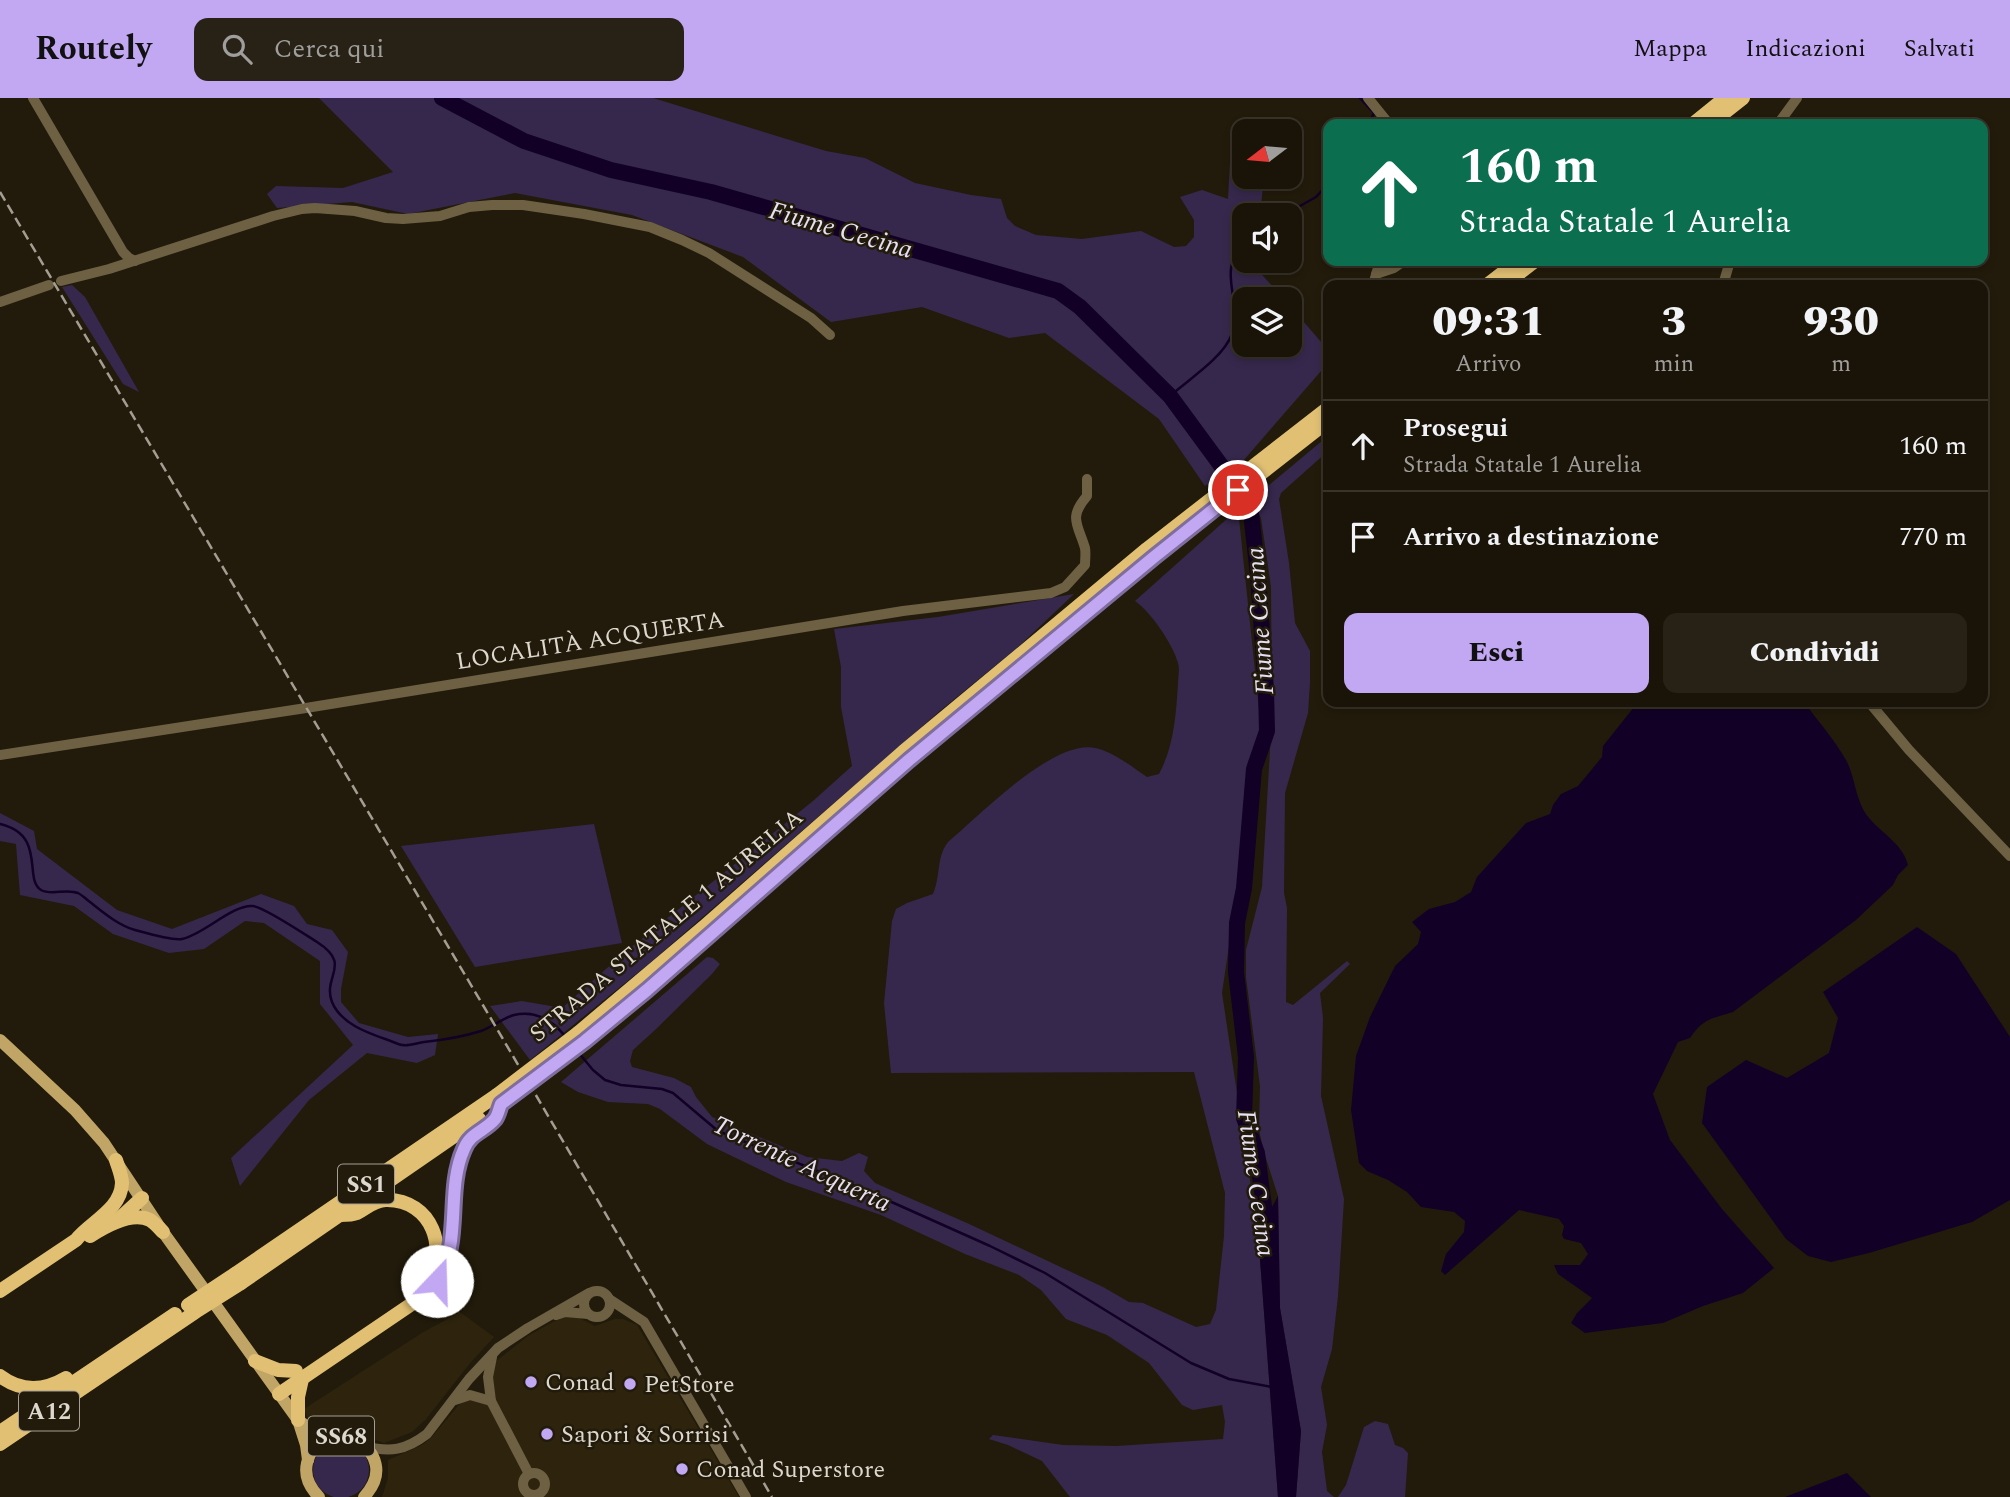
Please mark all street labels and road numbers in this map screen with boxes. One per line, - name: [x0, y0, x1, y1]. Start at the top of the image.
- street label: LOCALITÀ ACQUERTA: [453, 602, 727, 680]
- street label: STRADA STATALE 1 AURELIA: [522, 800, 812, 1052]
- road number: SS1: [338, 1164, 394, 1204]
- road number: A12: [19, 1392, 79, 1430]
- road number: SS68: [308, 1416, 374, 1456]

